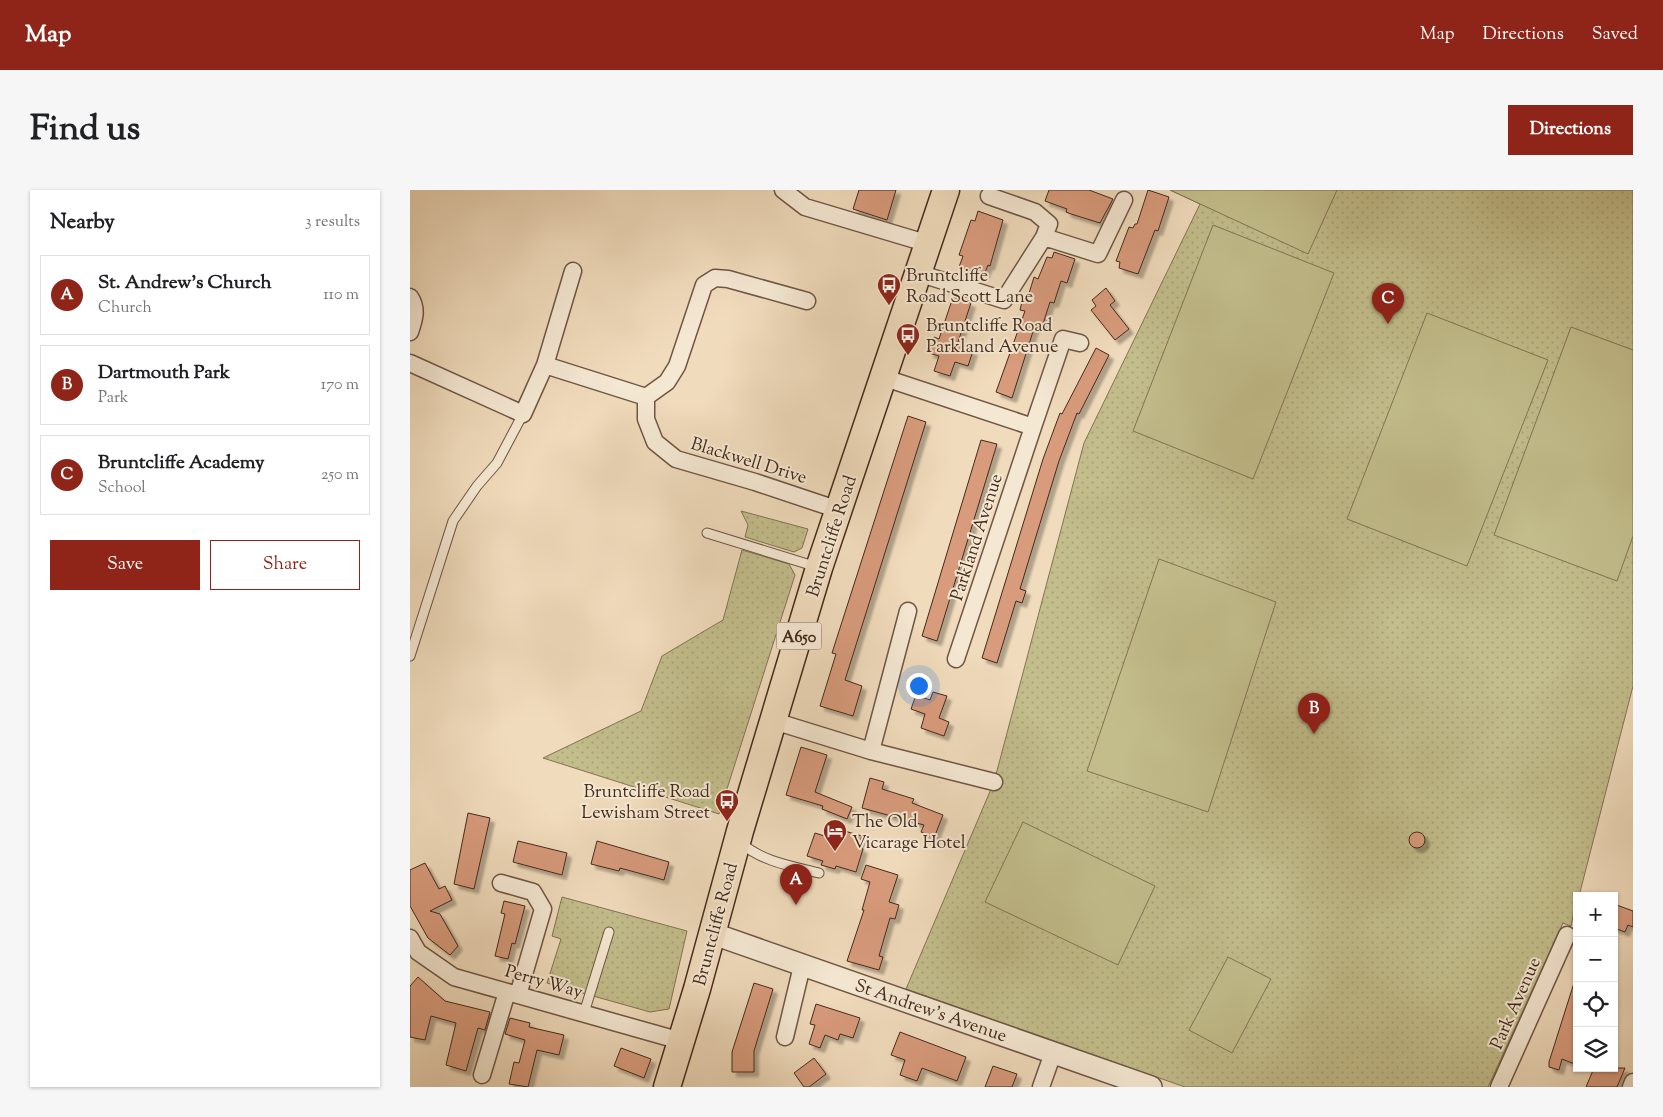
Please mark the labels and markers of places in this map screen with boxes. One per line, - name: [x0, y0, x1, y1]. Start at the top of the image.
- place label: Bruntcliffe Road Scott Lane: [906, 264, 1033, 311]
- bus stop icon: Bruntcliffe Road Scott Lane: [876, 272, 902, 306]
- pin: C: [1372, 283, 1404, 324]
- place label: Bruntcliffe Road Parkland Avenue: [926, 314, 1058, 361]
- bus stop icon: Bruntcliffe Road Parkland Avenue: [895, 322, 921, 356]
- pin: B: [1298, 693, 1330, 734]
- place label: Bruntcliffe Road Lewisham Street: [581, 780, 710, 827]
- bus stop icon: Bruntcliffe Road Lewisham Street: [714, 788, 740, 822]
- place label: The Old Vicarage Hotel: [852, 810, 966, 857]
- hotel icon: The Old Vicarage Hotel: [822, 818, 848, 852]
- pin: A: [780, 864, 812, 905]

